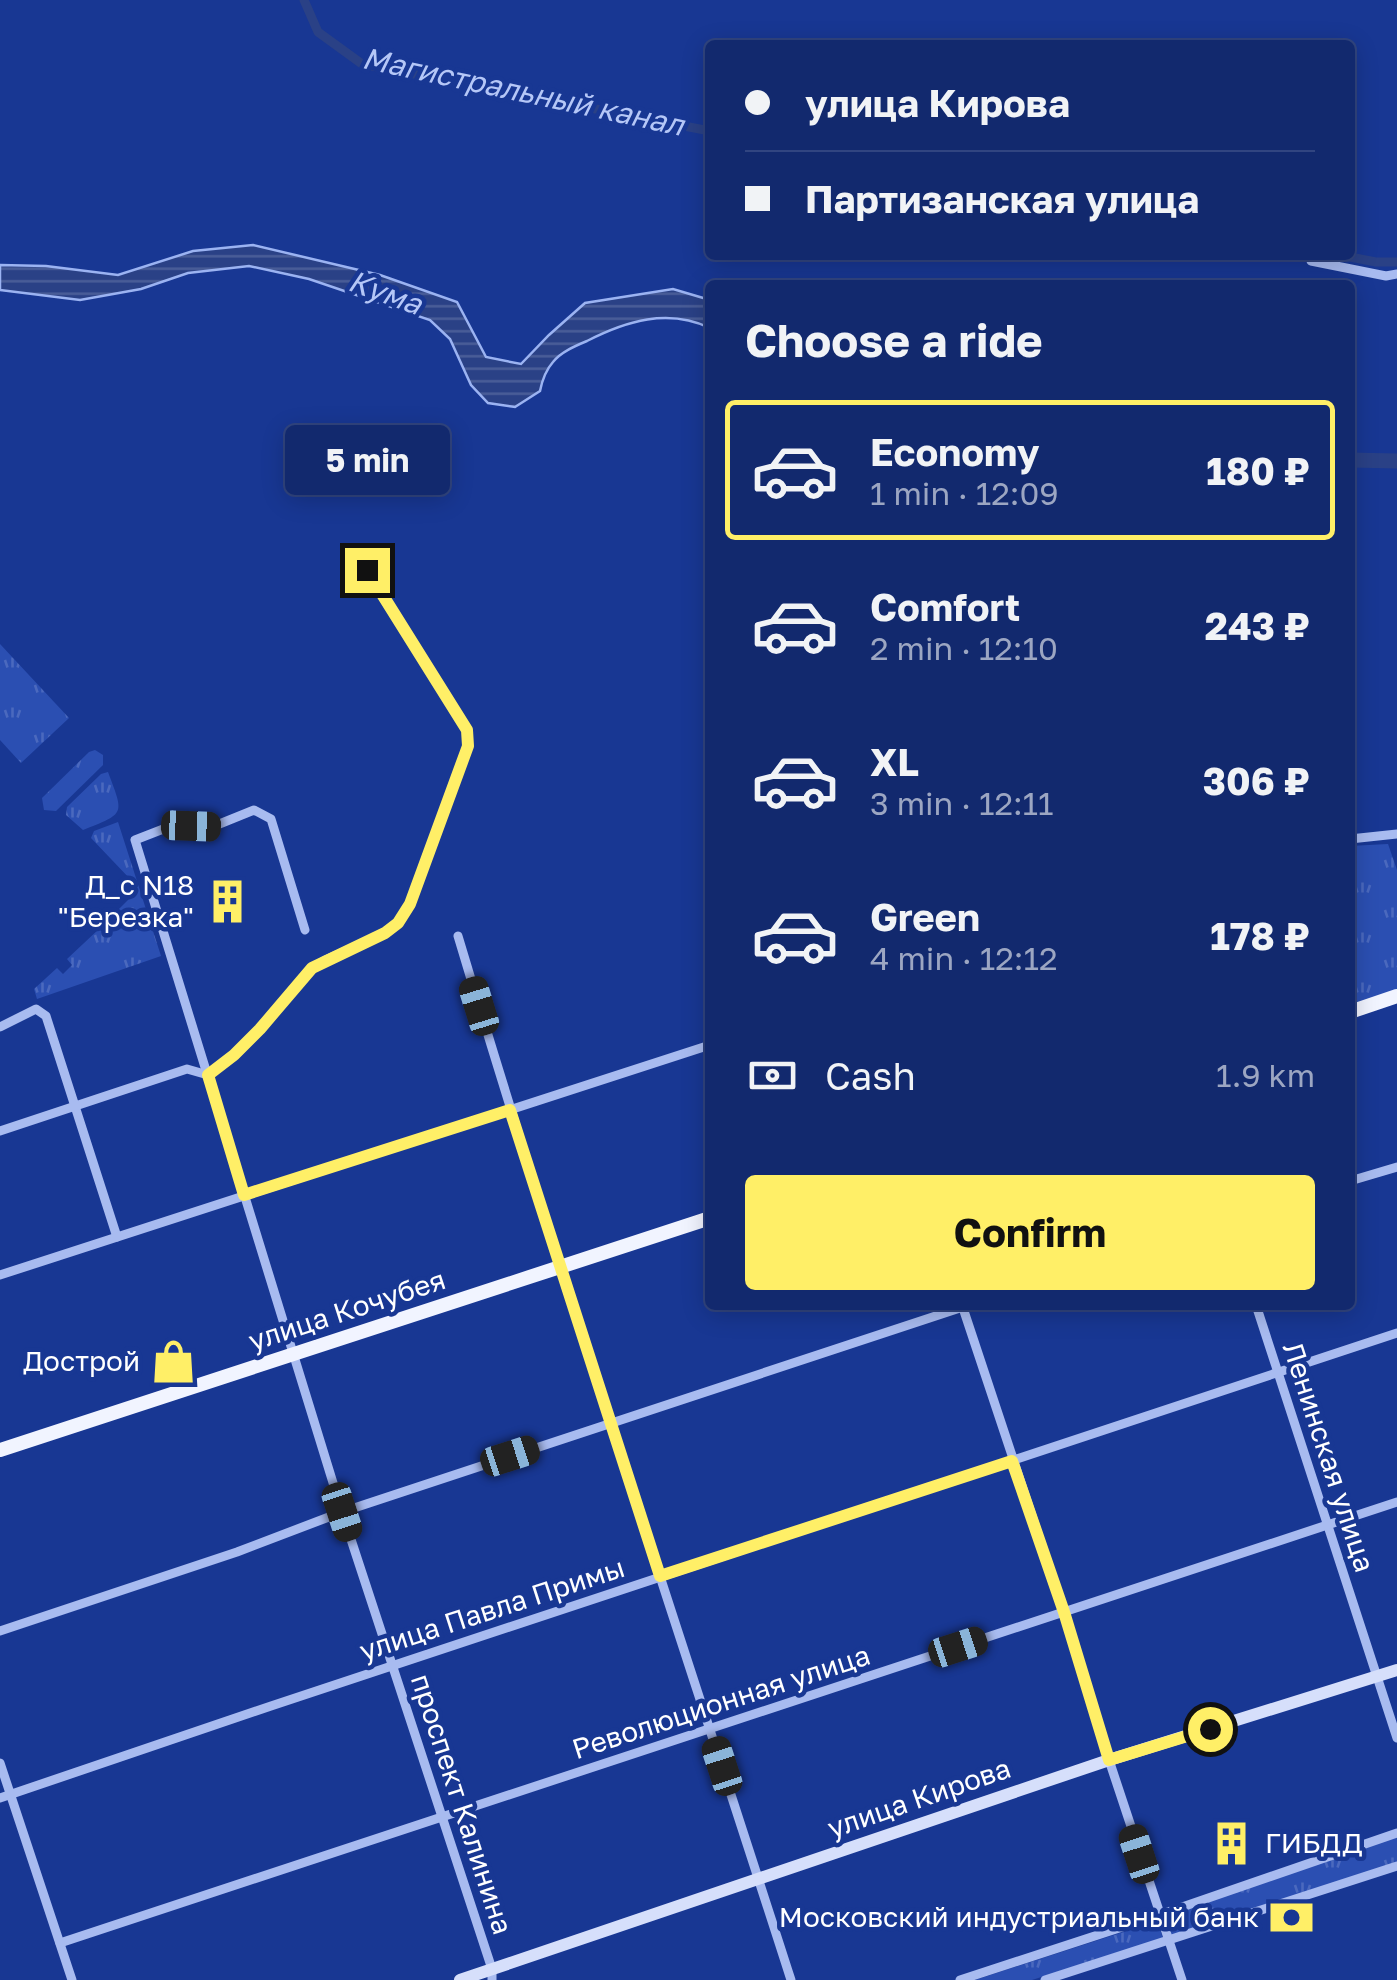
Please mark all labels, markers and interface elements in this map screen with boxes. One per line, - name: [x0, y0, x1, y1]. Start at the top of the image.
- water label: Магистральный канал: [359, 39, 689, 143]
- text: улица Кирова: [805, 80, 1070, 125]
- text: Партизанская улица: [805, 176, 1199, 221]
- water label: Кума: [344, 262, 428, 322]
- text: Choose a ride: [745, 313, 1043, 367]
- callout: 5 min: [284, 425, 450, 495]
- icon: car: [750, 425, 840, 515]
- text: Economy: [870, 429, 1039, 474]
- text: 5 min: [326, 441, 409, 479]
- text: 180 ₽: [1206, 448, 1310, 493]
- text: 1 min · 12:09: [870, 474, 1059, 512]
- route end: [345, 548, 390, 593]
- icon: car: [750, 580, 840, 670]
- text: Comfort: [870, 584, 1020, 629]
- text: 243 ₽: [1205, 603, 1310, 648]
- text: 2 min · 12:10: [870, 629, 1058, 667]
- icon: car: [750, 735, 840, 825]
- text: XL: [870, 739, 919, 784]
- text: 306 ₽: [1203, 758, 1310, 803]
- text: 3 min · 12:11: [870, 784, 1054, 822]
- car: [160, 810, 222, 842]
- place label: Д_с N18 "Березка": [58, 868, 194, 933]
- building icon: Д_с N18 "Березка": [203, 877, 251, 925]
- icon: car: [750, 890, 840, 980]
- text: Green: [870, 894, 980, 939]
- text: 178 ₽: [1210, 913, 1310, 958]
- text: 4 min · 12:12: [870, 939, 1057, 977]
- car: [456, 973, 502, 1039]
- icon: cash: [745, 1048, 800, 1103]
- text: Cash: [825, 1053, 916, 1098]
- text: 1.9 km: [1216, 1056, 1315, 1094]
- button: Confirm: [745, 1175, 1315, 1290]
- street label: улица Кочубея: [244, 1262, 449, 1357]
- shop icon: Дострой: [149, 1337, 197, 1385]
- street label: Ленинская улица: [1277, 1338, 1382, 1576]
- place label: Дострой: [23, 1344, 140, 1377]
- car: [477, 1432, 543, 1480]
- car: [318, 1479, 366, 1545]
- street label: улица Павла Примы: [355, 1550, 629, 1667]
- car: [925, 1623, 991, 1671]
- street label: Революционная улица: [568, 1638, 874, 1765]
- street label: проспект Калинина: [405, 1670, 520, 1938]
- route start: [1188, 1707, 1233, 1752]
- car: [698, 1733, 746, 1799]
- street label: улица Кирова: [823, 1751, 1015, 1844]
- building icon: ГИБДД: [1208, 1819, 1256, 1867]
- car: [1115, 1821, 1163, 1887]
- place label: ГИБДД: [1265, 1826, 1363, 1859]
- bank icon: Московский индустриальный банк: [1268, 1893, 1316, 1941]
- place label: Московский индустриальный банк: [779, 1900, 1259, 1933]

